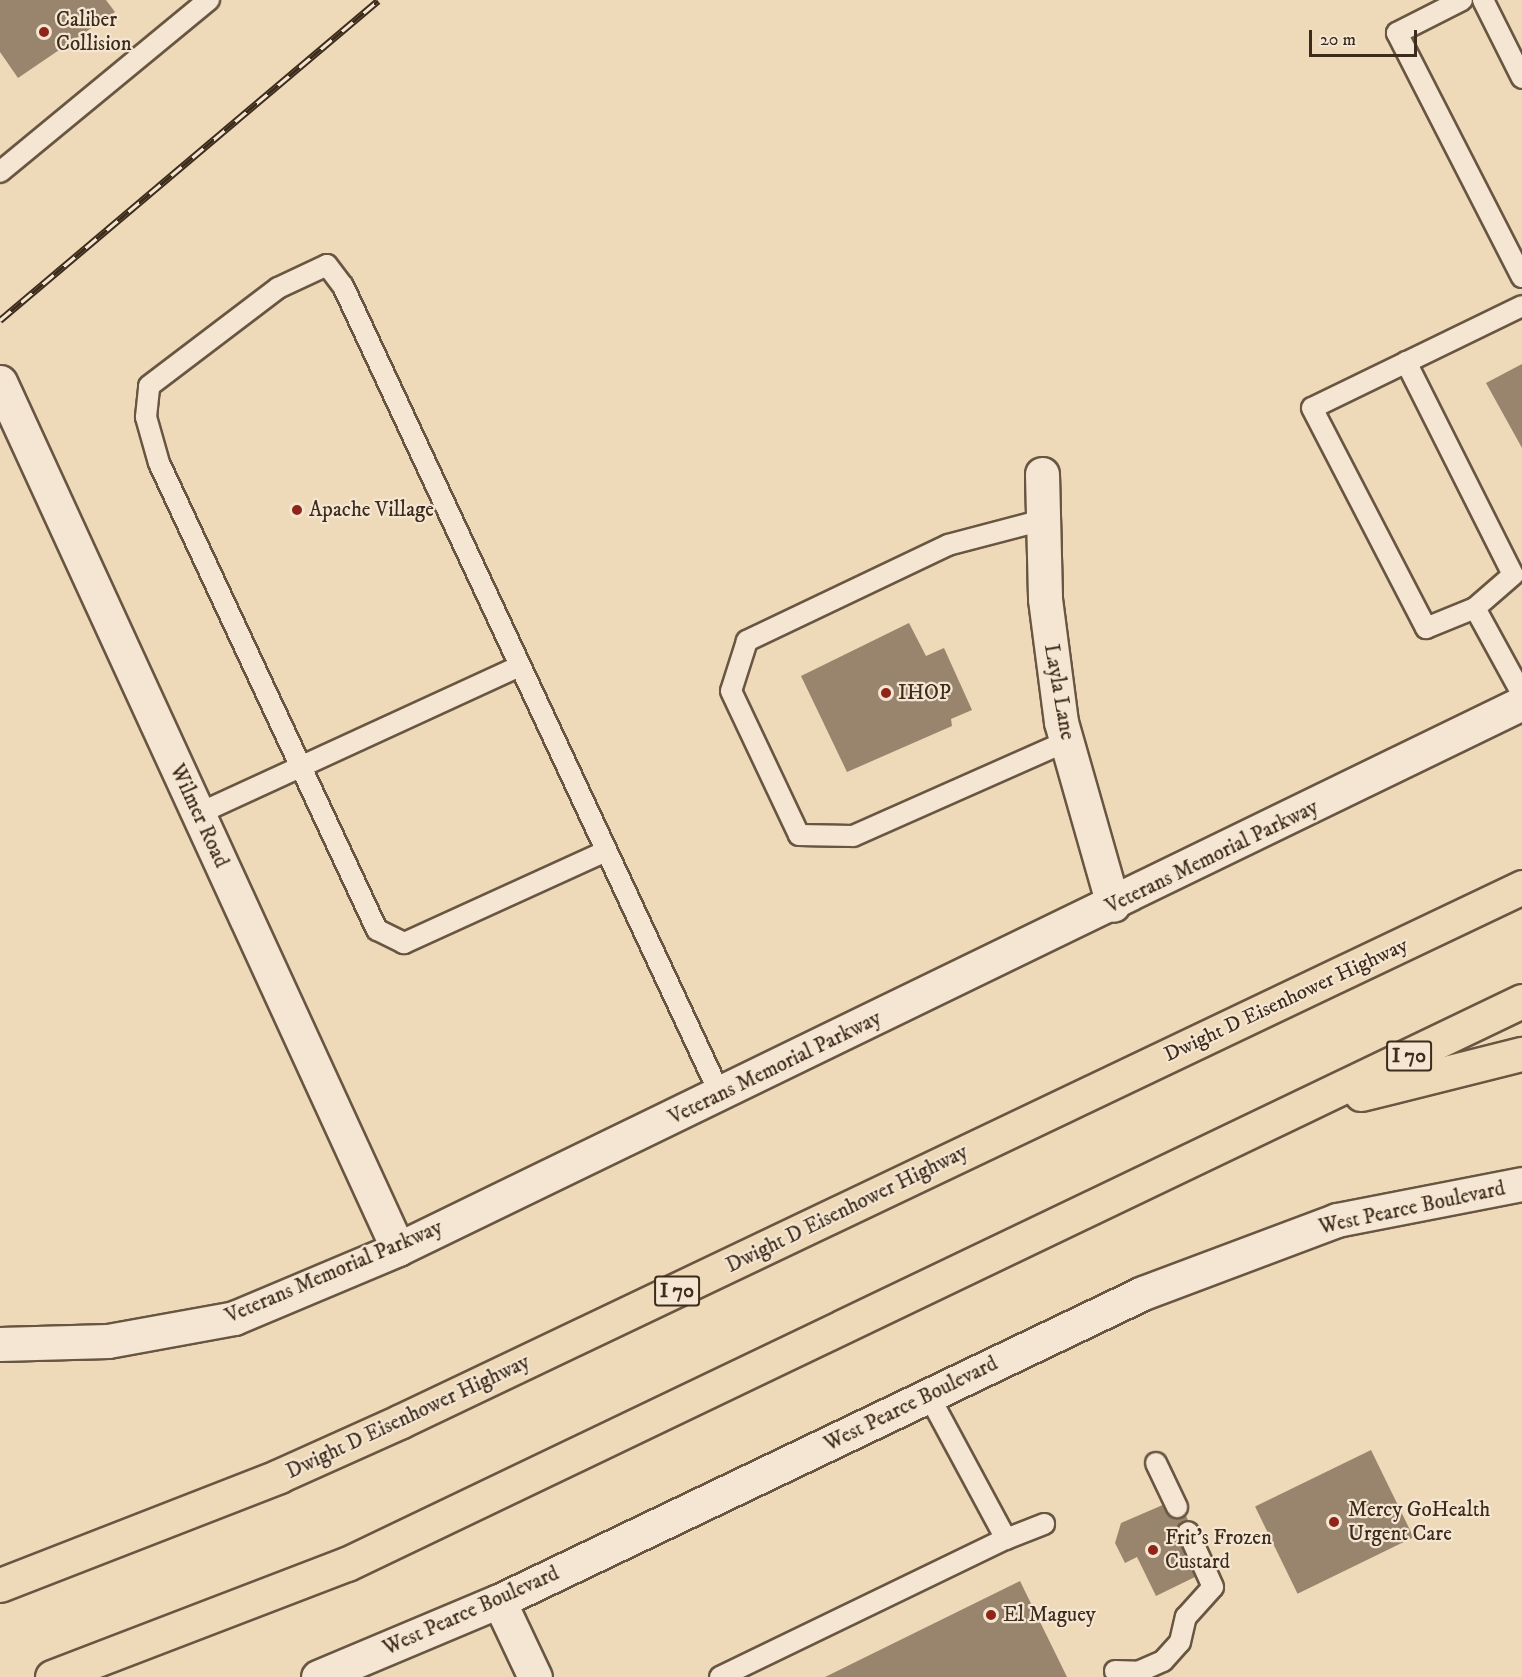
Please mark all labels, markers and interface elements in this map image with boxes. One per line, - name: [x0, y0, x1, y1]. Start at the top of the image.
- place label: Caliber Collision: [56, 7, 132, 57]
- scale bar: [1312, 18, 1420, 56]
- marker: Caliber Collision: [37, 25, 51, 39]
- text: 20 m: [1320, 29, 1356, 51]
- place label: Apache Village: [309, 497, 434, 523]
- marker: Apache Village: [290, 503, 304, 517]
- street label: Layla Lane: [1038, 642, 1080, 742]
- place label: IHOP: [898, 680, 951, 706]
- marker: IHOP: [879, 686, 893, 700]
- street label: Wilmer Road: [164, 760, 234, 872]
- street label: Veterans Memorial Parkway: [1102, 795, 1322, 919]
- street label: Dwight D Eisenhower Highway: [1160, 932, 1412, 1068]
- street label: Veterans Memorial Parkway: [665, 1006, 885, 1130]
- road number: I 70: [1385, 1039, 1433, 1073]
- street label: Dwight D Eisenhower Highway: [722, 1139, 972, 1279]
- street label: West Pearce Boulevard: [1317, 1176, 1507, 1240]
- street label: Veterans Memorial Parkway: [222, 1215, 446, 1329]
- road number: I 70: [653, 1274, 701, 1308]
- street label: Dwight D Eisenhower Highway: [282, 1349, 534, 1485]
- street label: West Pearce Boulevard: [820, 1351, 1002, 1457]
- place label: Mercy GoHealth Urgent Care: [1348, 1497, 1490, 1547]
- marker: Mercy GoHealth Urgent Care: [1325, 1513, 1343, 1531]
- place label: Frit's Frozen Custard: [1165, 1525, 1272, 1575]
- marker: Frit's Frozen Custard: [1146, 1543, 1160, 1557]
- street label: West Pearce Boulevard: [379, 1561, 563, 1661]
- place label: El Maguey: [1003, 1602, 1096, 1628]
- marker: El Maguey: [984, 1608, 998, 1622]

